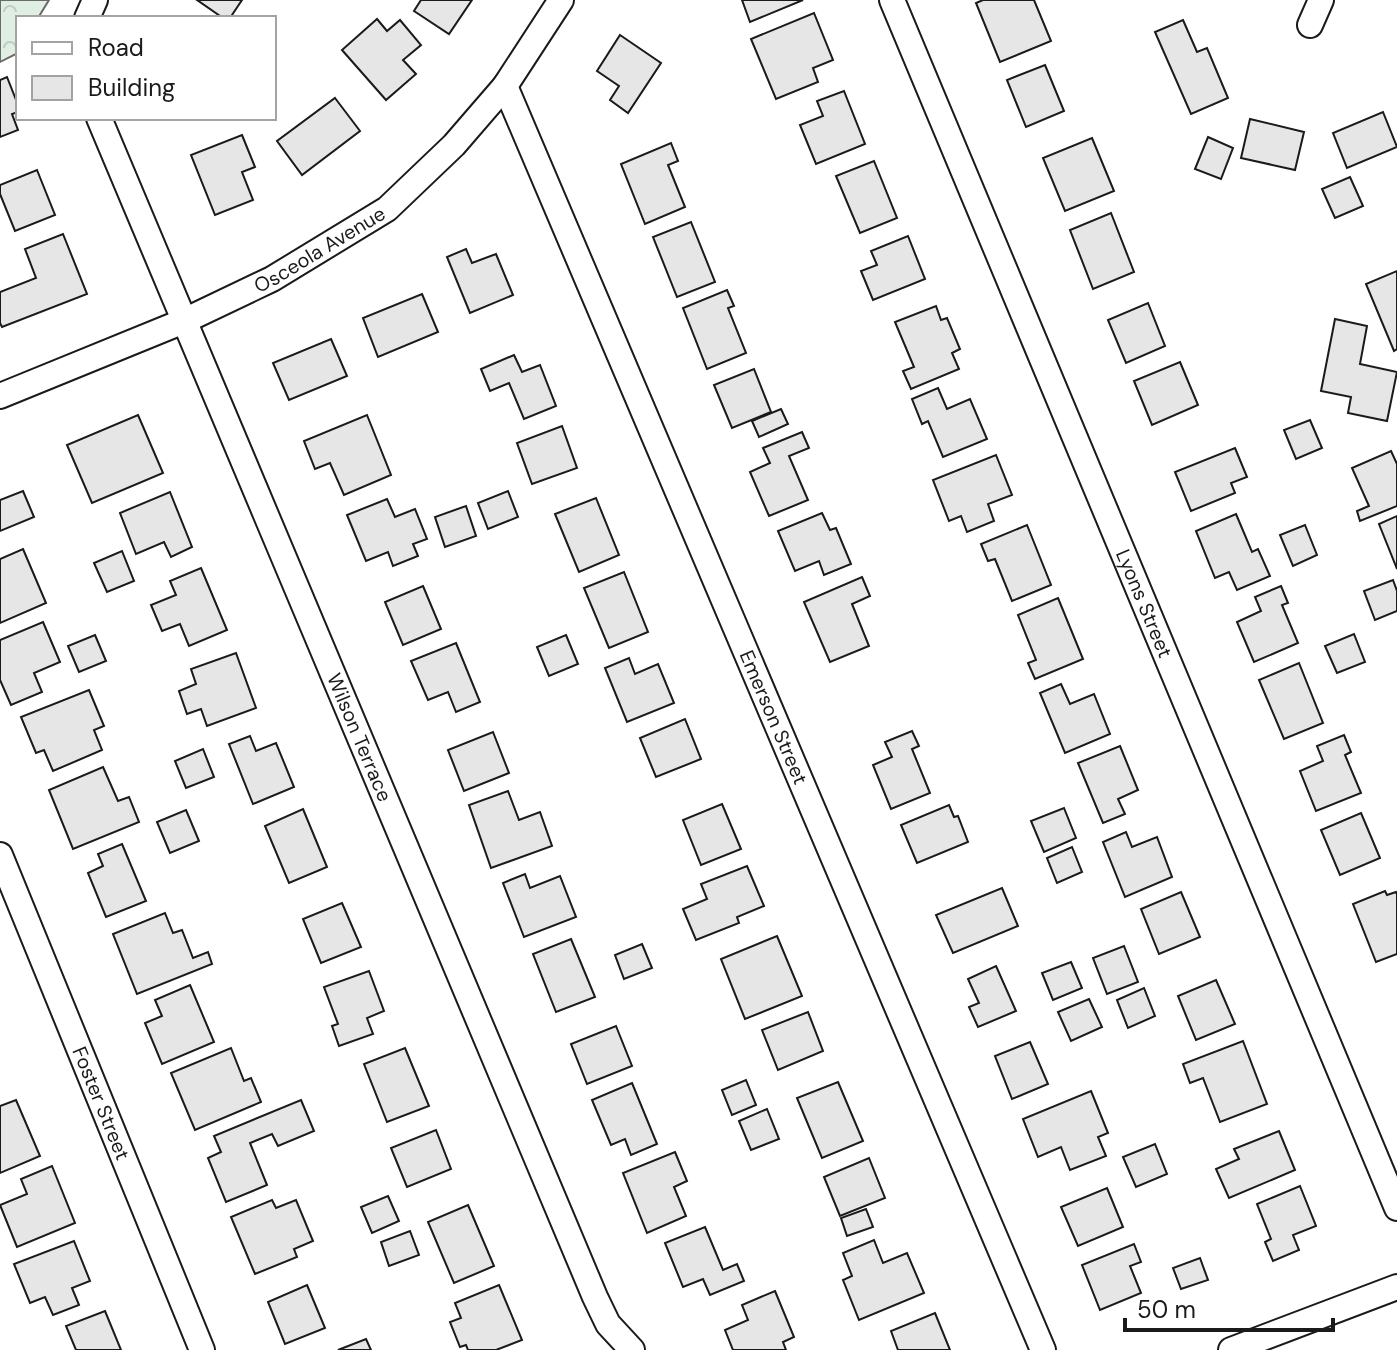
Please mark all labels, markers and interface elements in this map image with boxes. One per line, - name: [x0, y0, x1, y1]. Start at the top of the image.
- legend: [16, 16, 276, 120]
- text: Road: [88, 32, 144, 63]
- text: Building: [88, 72, 175, 103]
- street label: Osceola Avenue: [250, 200, 390, 299]
- street label: Lyons Street: [1110, 545, 1178, 662]
- street label: Emerson Street: [734, 646, 814, 788]
- street label: Wilson Terrace: [321, 669, 398, 805]
- street label: Foster Street: [67, 1043, 136, 1164]
- scale bar: [1125, 1282, 1333, 1332]
- text: 50 m: [1137, 1294, 1196, 1325]

